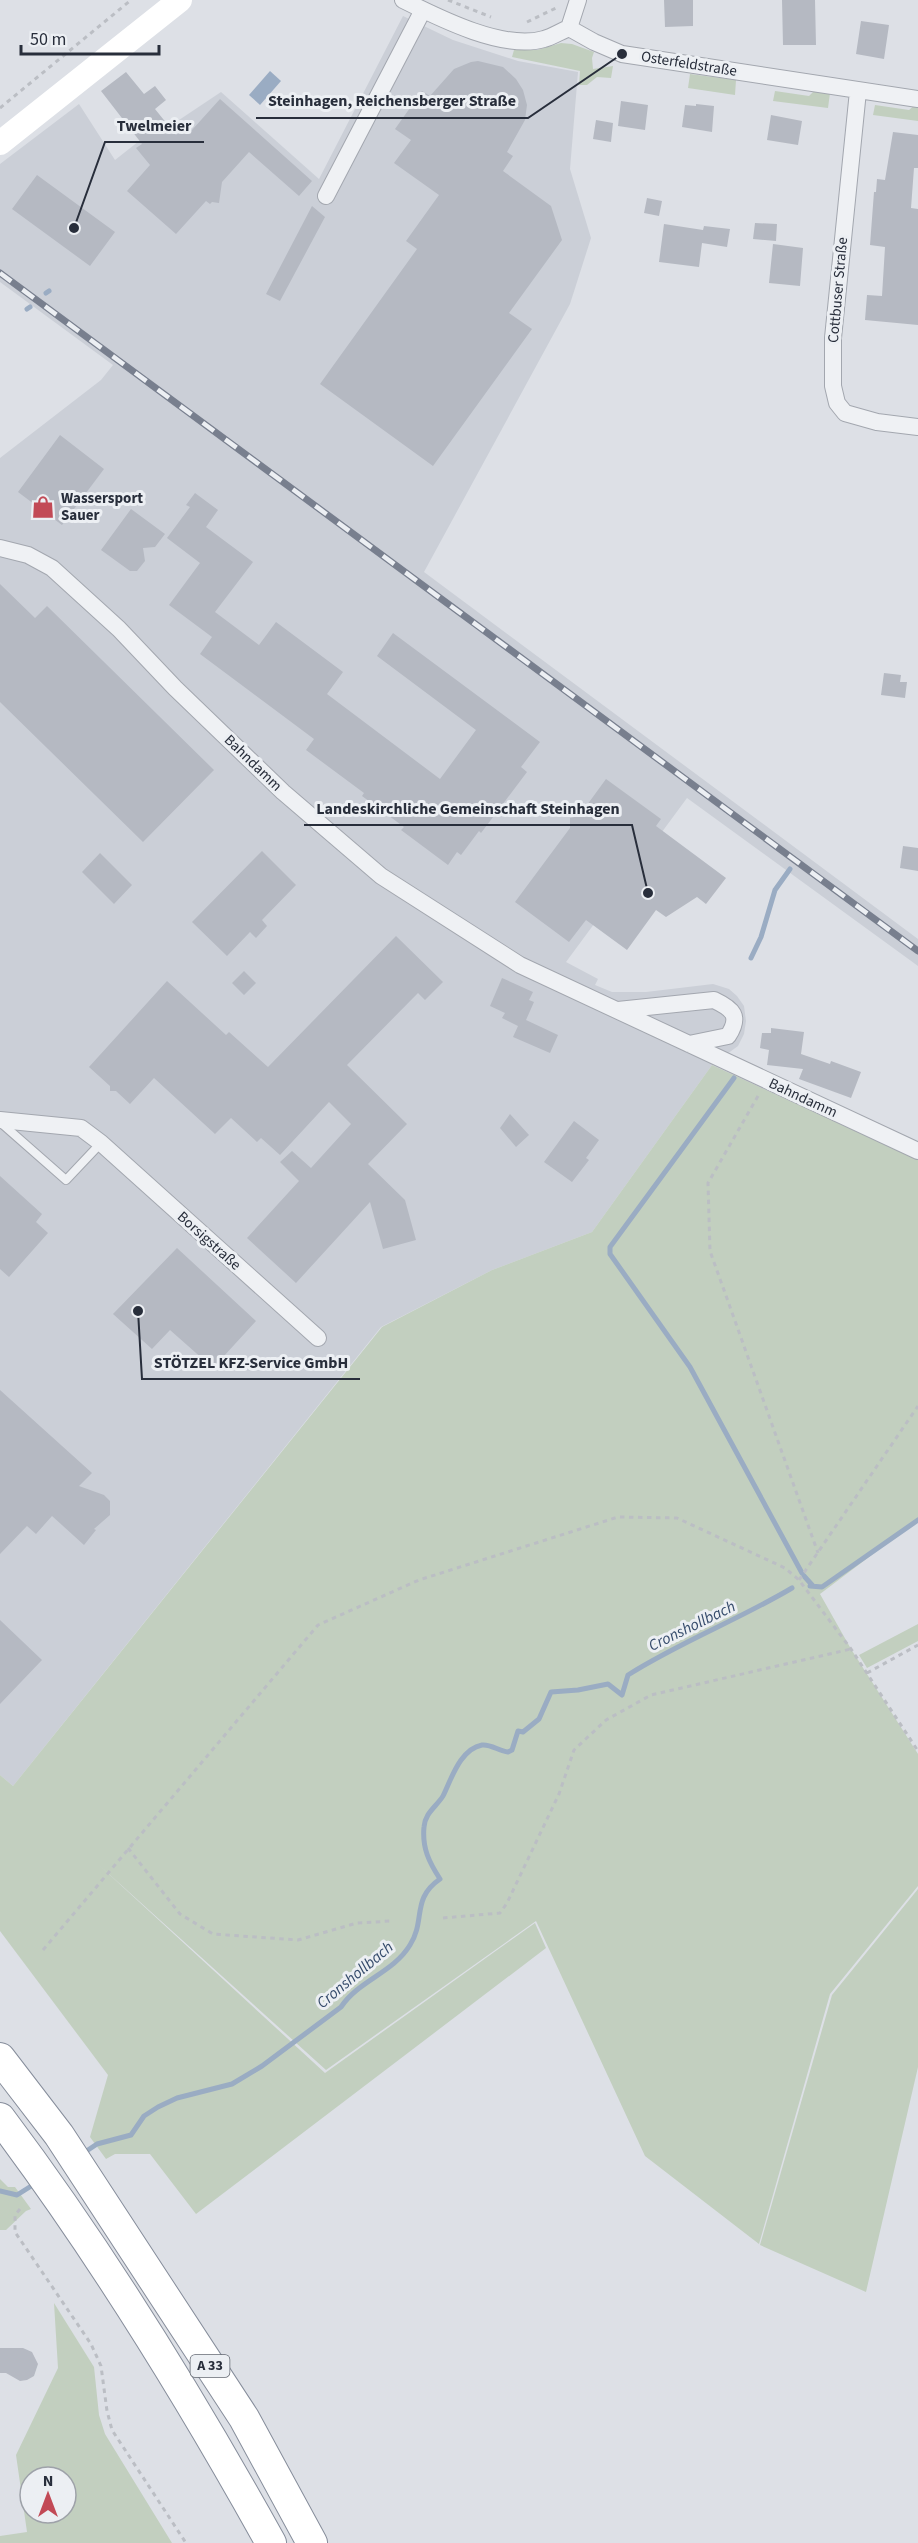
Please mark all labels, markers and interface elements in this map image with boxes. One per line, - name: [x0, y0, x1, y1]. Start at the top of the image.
- scale bar: [21, 18, 159, 56]
- text: 50 m: [30, 27, 66, 52]
- street label: Osterfeldstraße: [640, 46, 738, 82]
- callout: Steinhagen, Reichensberger Straße: [256, 84, 528, 118]
- text: Steinhagen, Reichensberger Straße: [268, 90, 516, 112]
- callout: Twelmeier: [105, 108, 204, 142]
- text: Twelmeier: [117, 115, 192, 137]
- street label: Cottbuser Straße: [823, 236, 853, 344]
- place label: Wassersport Sauer: [61, 488, 143, 526]
- shop icon: Wassersport Sauer: [30, 494, 56, 520]
- street label: Bahndamm: [219, 730, 287, 796]
- callout: Landeskirchliche Gemeinschaft Steinhagen: [304, 791, 632, 825]
- text: Landeskirchliche Gemeinschaft Steinhagen: [316, 798, 620, 820]
- street label: Bahndamm: [765, 1073, 841, 1123]
- street label: Borsigstraße: [173, 1207, 245, 1275]
- callout: STÖTZEL KFZ-Service GmbH: [142, 1345, 360, 1379]
- text: STÖTZEL KFZ-Service GmbH: [154, 1352, 348, 1374]
- water label: Cronshollbach: [645, 1595, 739, 1657]
- water label: Cronshollbach: [312, 1936, 398, 2014]
- road number: A 33: [190, 2355, 230, 2377]
- north arrow: [18, 2465, 78, 2525]
- text: N: [43, 2470, 53, 2492]

